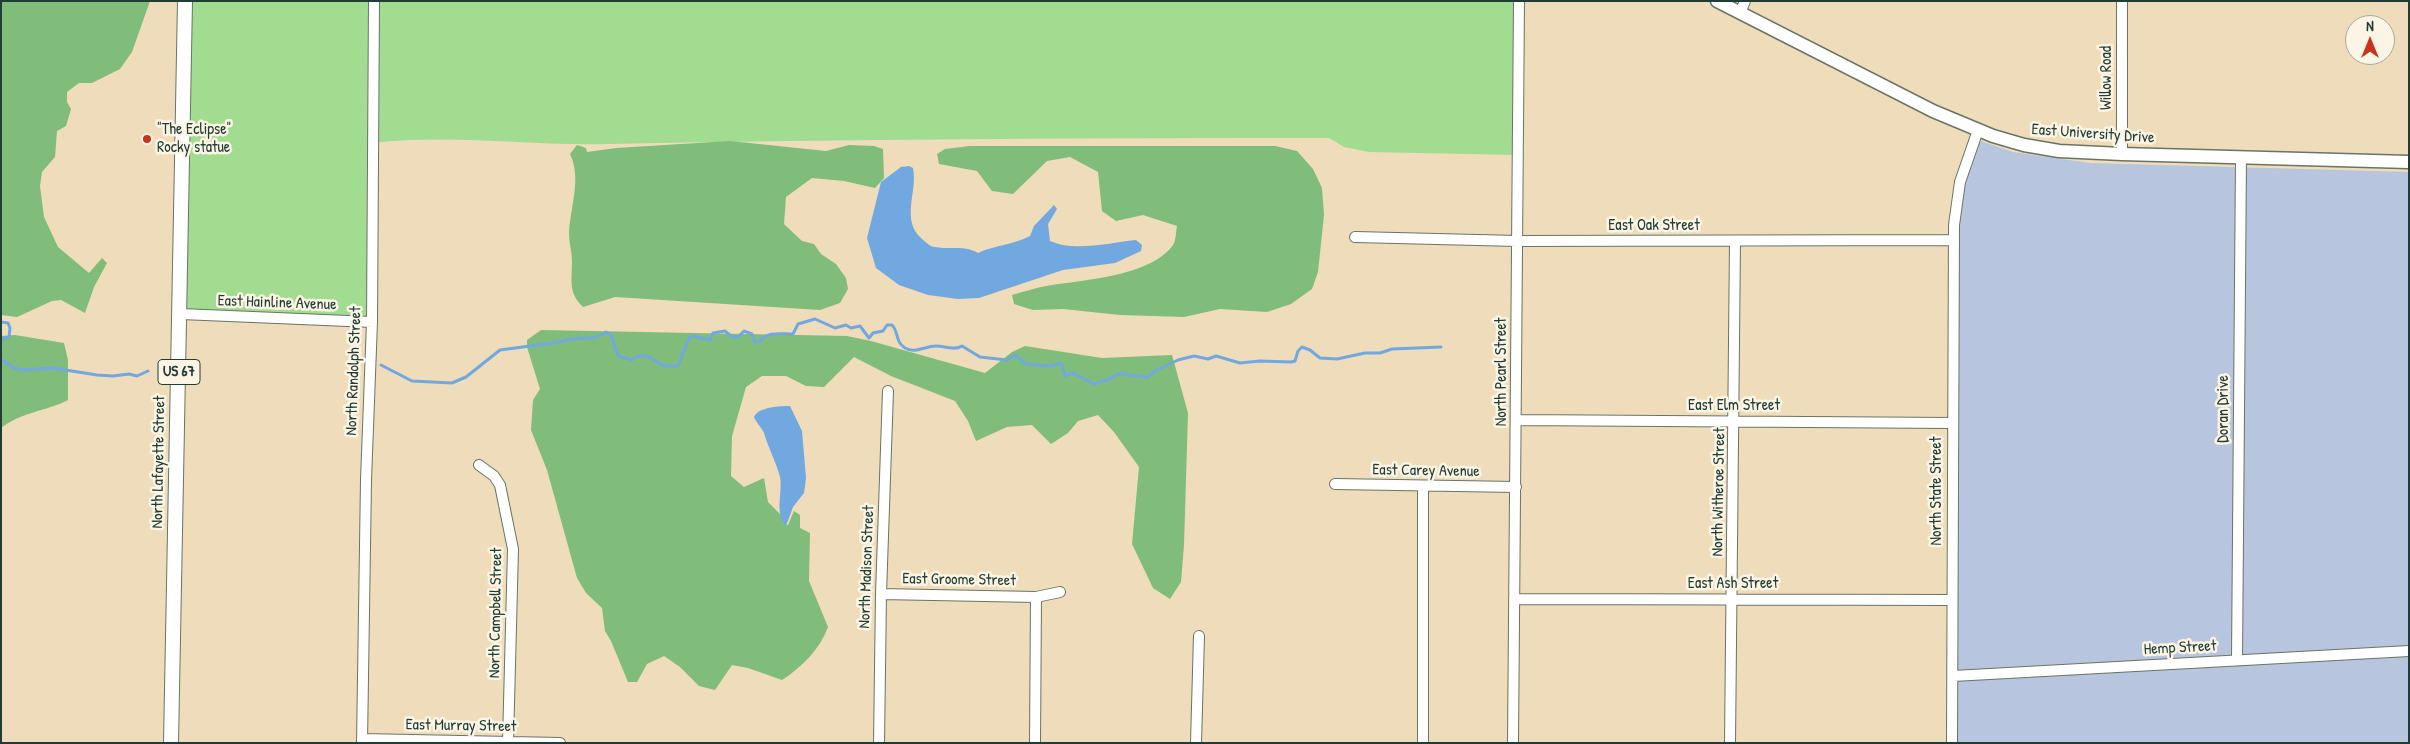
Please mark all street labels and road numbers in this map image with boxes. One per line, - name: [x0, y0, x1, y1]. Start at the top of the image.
- street label: Willow Road: [2097, 46, 2117, 110]
- street label: East University Drive: [2031, 120, 2155, 148]
- street label: East Oak Street: [1608, 216, 1700, 236]
- street label: East Hainline Avenue: [217, 291, 337, 315]
- street label: North Randolph Street: [342, 306, 366, 436]
- street label: North Pearl Street: [1492, 318, 1512, 426]
- road number: US 67: [158, 360, 200, 384]
- street label: Doran Drive: [2214, 375, 2234, 443]
- street label: North Lafayette Street: [148, 395, 170, 529]
- street label: East Elm Street: [1688, 396, 1780, 416]
- street label: North Witheroe Street: [1708, 427, 1730, 557]
- street label: North State Street: [1927, 437, 1947, 545]
- street label: East Carey Avenue: [1372, 460, 1480, 482]
- street label: North Madison Street: [855, 505, 879, 629]
- street label: North Campbell Street: [485, 548, 507, 678]
- street label: East Groome Street: [902, 569, 1016, 591]
- street label: East Ash Street: [1688, 574, 1778, 594]
- street label: Hemp Street: [2143, 637, 2217, 659]
- street label: East Murray Street: [405, 715, 517, 737]

